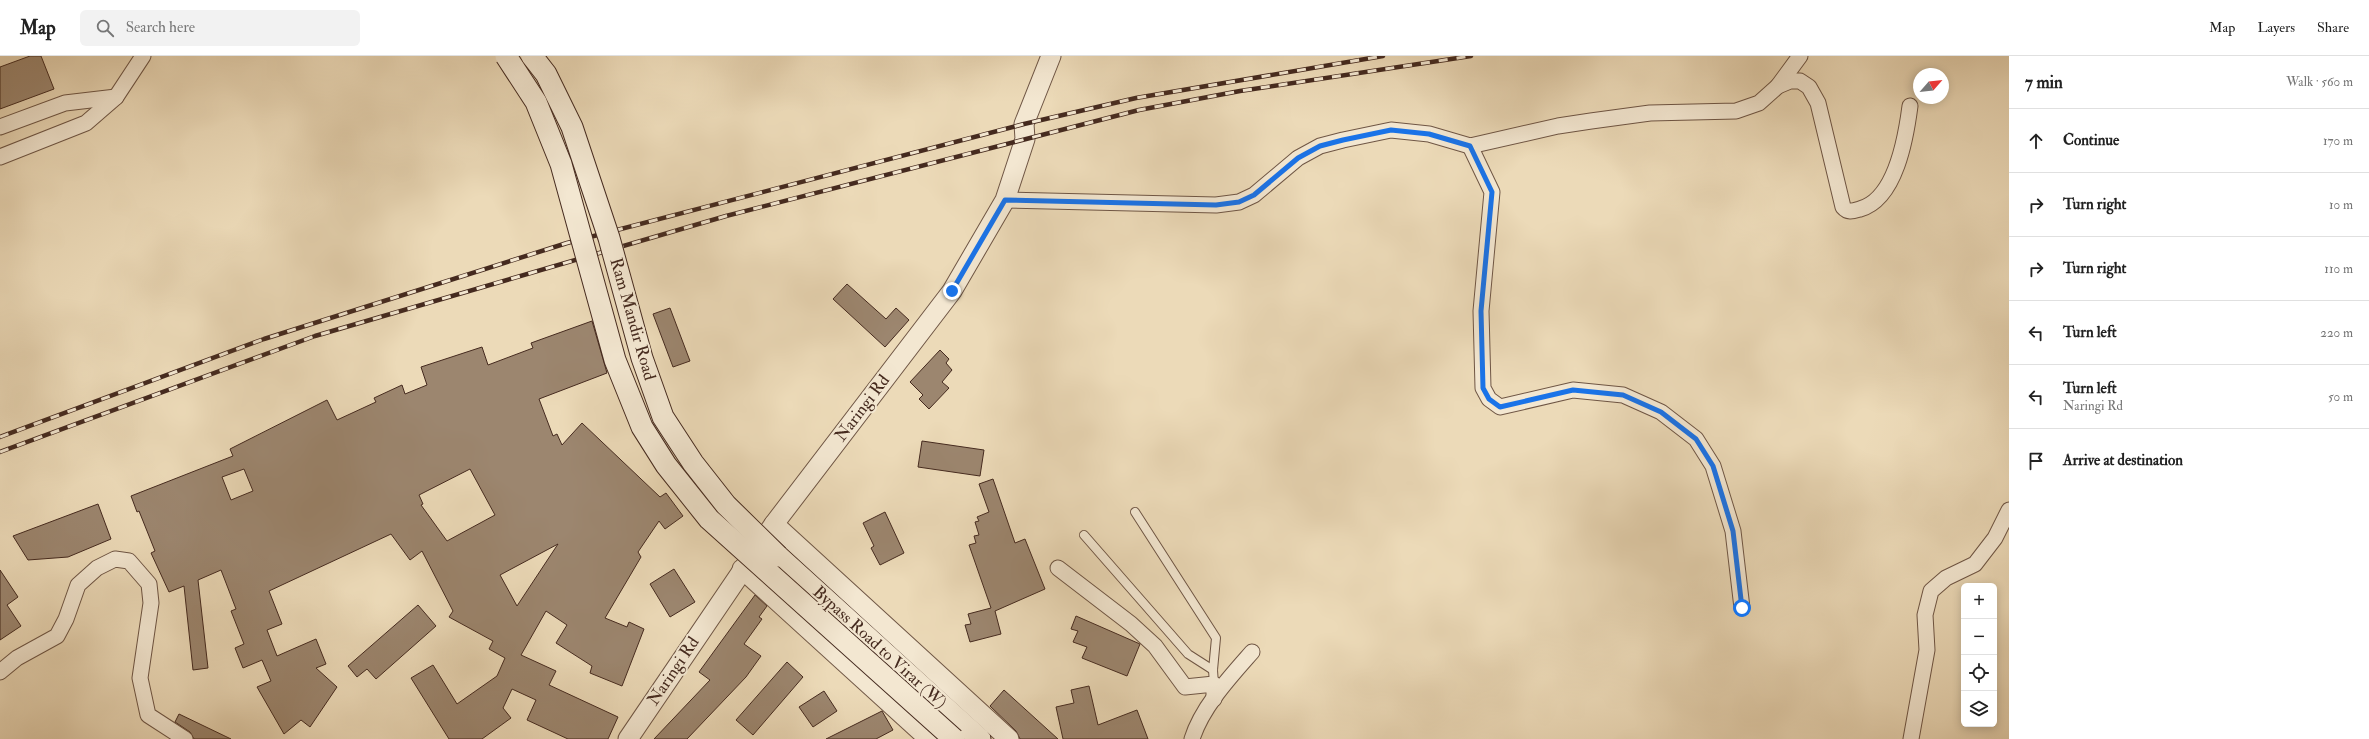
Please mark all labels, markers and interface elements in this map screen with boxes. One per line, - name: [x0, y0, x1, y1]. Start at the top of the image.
- search box: [80, 10, 360, 46]
- text: Map: [20, 16, 56, 40]
- icon: search: [94, 17, 116, 39]
- text: Search here: [126, 18, 195, 37]
- text: Map: [2209, 19, 2235, 36]
- text: Layers: [2257, 19, 2295, 36]
- text: Share: [2317, 19, 2349, 36]
- north arrow: [1913, 68, 1949, 104]
- text: 7 min: [2025, 72, 2063, 93]
- text: Walk · 560 m: [2286, 74, 2353, 90]
- icon: ahead: [2025, 130, 2047, 152]
- text: Continue: [2063, 131, 2119, 150]
- text: 170 m: [2323, 133, 2353, 149]
- icon: right: [2025, 194, 2047, 216]
- text: Turn right: [2063, 195, 2126, 214]
- text: 10 m: [2329, 197, 2353, 213]
- street label: Ram Mandir Road: [605, 255, 661, 383]
- icon: right: [2025, 258, 2047, 280]
- text: Turn right: [2063, 259, 2126, 278]
- text: 110 m: [2324, 261, 2353, 277]
- route end: [943, 282, 961, 300]
- icon: left: [2025, 322, 2047, 344]
- text: Turn left: [2063, 323, 2117, 342]
- text: 220 m: [2320, 325, 2353, 341]
- street label: Naringi Rd: [830, 370, 894, 446]
- text: Turn left: [2063, 379, 2117, 398]
- icon: left: [2025, 386, 2047, 408]
- text: 50 m: [2328, 389, 2353, 405]
- text: Naringi Rd: [2063, 398, 2123, 414]
- icon: arrive: [2025, 450, 2047, 472]
- text: Arrive at destination: [2063, 451, 2183, 470]
- street label: Bypass Road to Virar (W): [808, 581, 951, 713]
- map controls: [1961, 583, 1997, 727]
- button: +: [1961, 583, 1997, 619]
- route start: [1733, 599, 1751, 617]
- button: −: [1961, 619, 1997, 655]
- street label: Naringi Rd: [642, 632, 704, 709]
- button: locate: [1961, 655, 1997, 691]
- button: layers: [1961, 691, 1997, 727]

